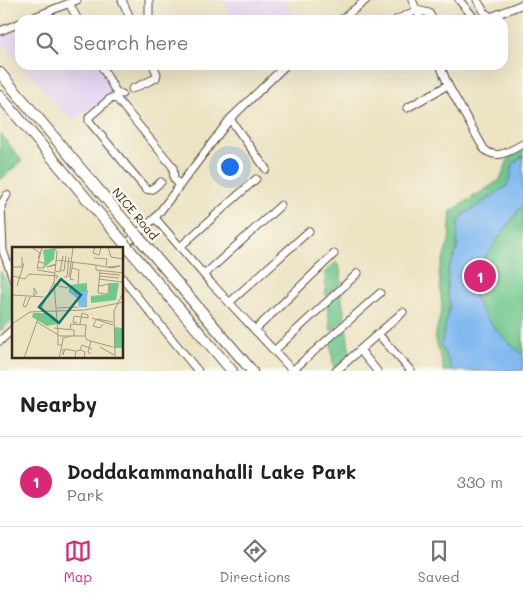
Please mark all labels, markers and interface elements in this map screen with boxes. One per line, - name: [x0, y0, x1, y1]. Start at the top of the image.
- search box: [15, 15, 508, 70]
- icon: search: [33, 29, 61, 57]
- text: Search here: [73, 30, 189, 55]
- your location: [217, 154, 243, 180]
- street label: NICE Road: [109, 184, 162, 243]
- inset map: [12, 247, 124, 358]
- pin: 1: [464, 257, 496, 295]
- text: Nearby: [20, 390, 97, 417]
- text: Doddakammanahalli Lake Park: [67, 459, 356, 484]
- text: 1: [32, 471, 40, 492]
- text: 330 m: [457, 471, 503, 492]
- text: Park: [67, 484, 103, 505]
- tab: Map: [64, 537, 92, 586]
- tab: Directions: [219, 537, 291, 586]
- tab: Saved: [418, 537, 459, 586]

